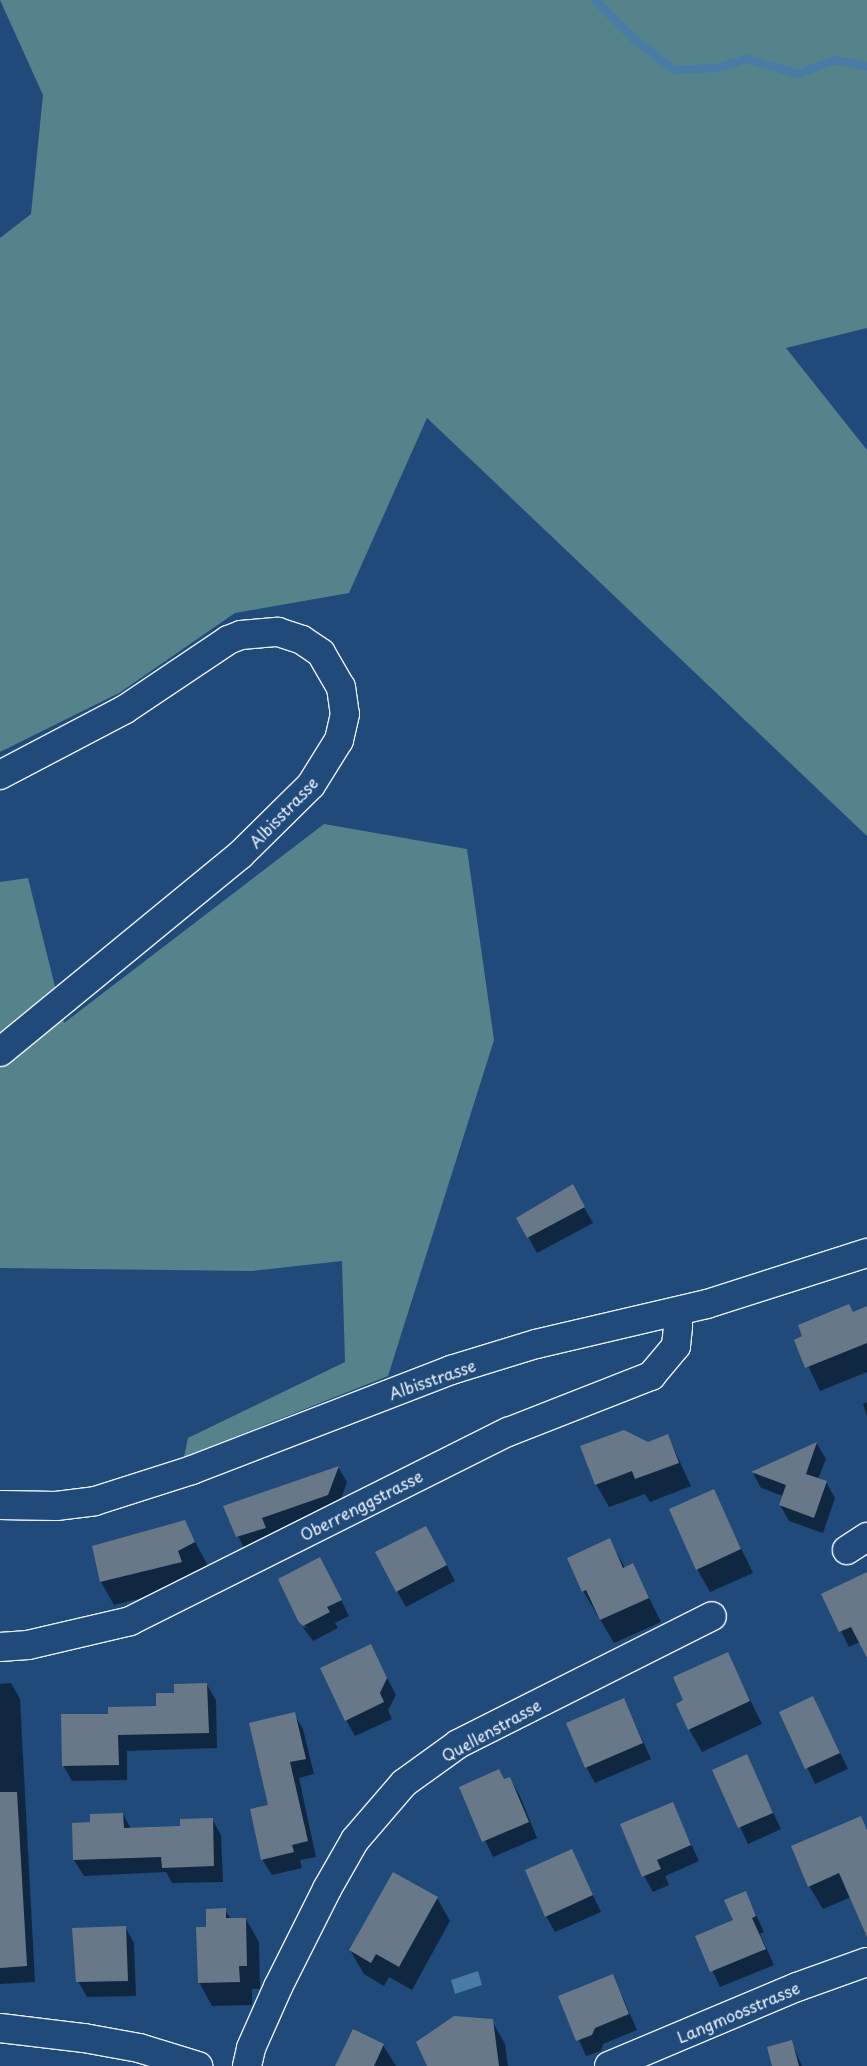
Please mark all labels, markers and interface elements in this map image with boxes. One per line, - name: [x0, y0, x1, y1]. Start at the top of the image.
- street label: Albisstrasse: [245, 773, 321, 851]
- street label: Albisstrasse: [386, 1355, 478, 1403]
- street label: Oberrenggstrasse: [297, 1466, 425, 1544]
- street label: Quellenstrasse: [438, 1695, 544, 1765]
- street label: Langmoosstrasse: [674, 1977, 802, 2047]

